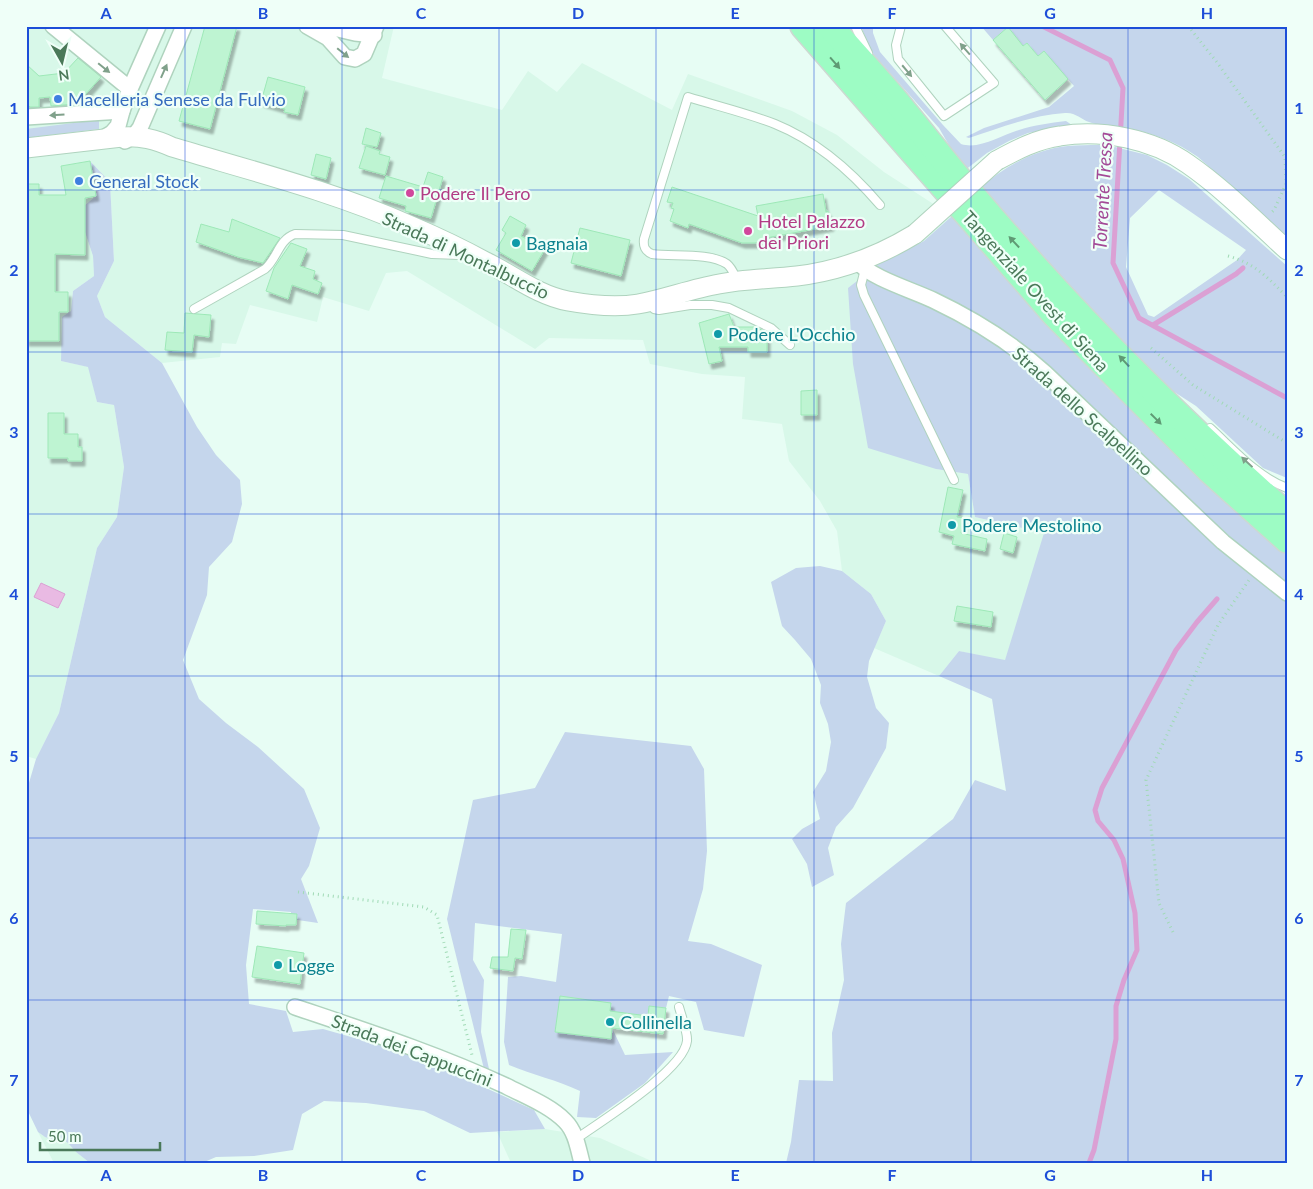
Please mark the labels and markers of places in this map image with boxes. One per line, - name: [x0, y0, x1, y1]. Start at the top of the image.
- place label: Macelleria Senese da Fulvio: [68, 88, 286, 110]
- marker: Macelleria Senese da Fulvio: [52, 93, 64, 105]
- place label: General Stock: [89, 170, 200, 192]
- marker: General Stock: [73, 175, 85, 187]
- place label: Podere Il Pero: [420, 182, 530, 204]
- marker: Podere Il Pero: [404, 187, 416, 199]
- place label: Hotel Palazzo dei Priori: [758, 210, 865, 253]
- marker: Hotel Palazzo dei Priori: [742, 225, 754, 237]
- place label: Bagnaia: [526, 232, 588, 254]
- marker: Bagnaia: [510, 237, 522, 249]
- place label: Podere L'Occhio: [728, 323, 855, 345]
- marker: Podere L'Occhio: [712, 328, 724, 340]
- place label: Podere Mestolino: [962, 514, 1102, 536]
- marker: Podere Mestolino: [946, 519, 958, 531]
- place label: Logge: [288, 954, 335, 976]
- marker: Logge: [272, 959, 284, 971]
- place label: Collinella: [620, 1011, 692, 1033]
- marker: Collinella: [604, 1016, 616, 1028]

